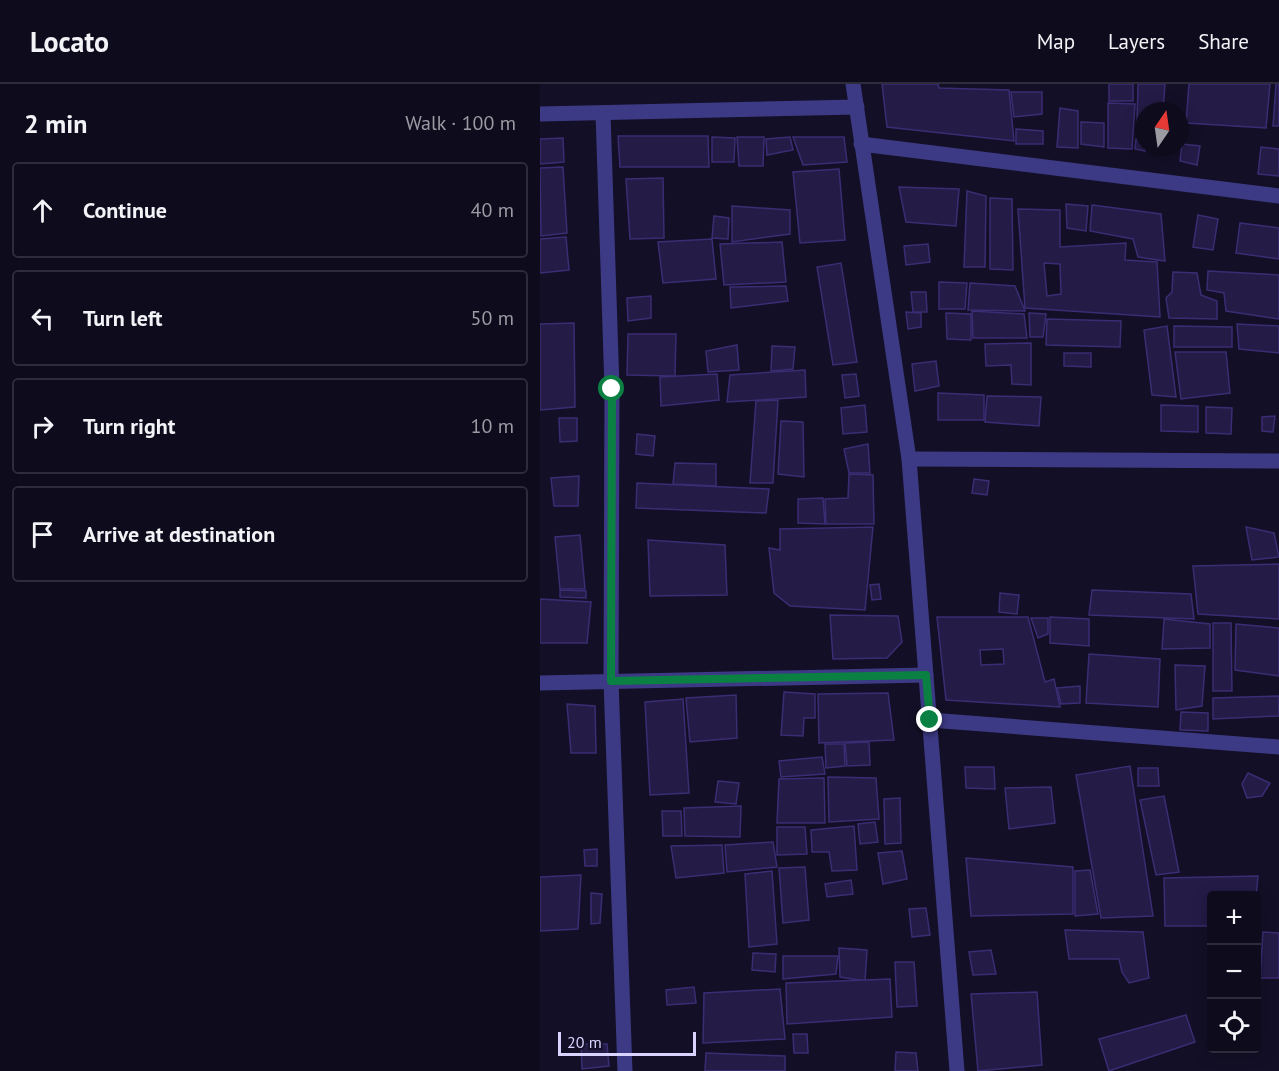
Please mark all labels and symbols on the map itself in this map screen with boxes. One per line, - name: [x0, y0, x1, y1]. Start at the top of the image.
- north arrow: [1135, 102, 1189, 156]
- route start: [598, 375, 624, 401]
- route end: [916, 706, 942, 732]
- scale bar: [558, 1029, 696, 1056]

